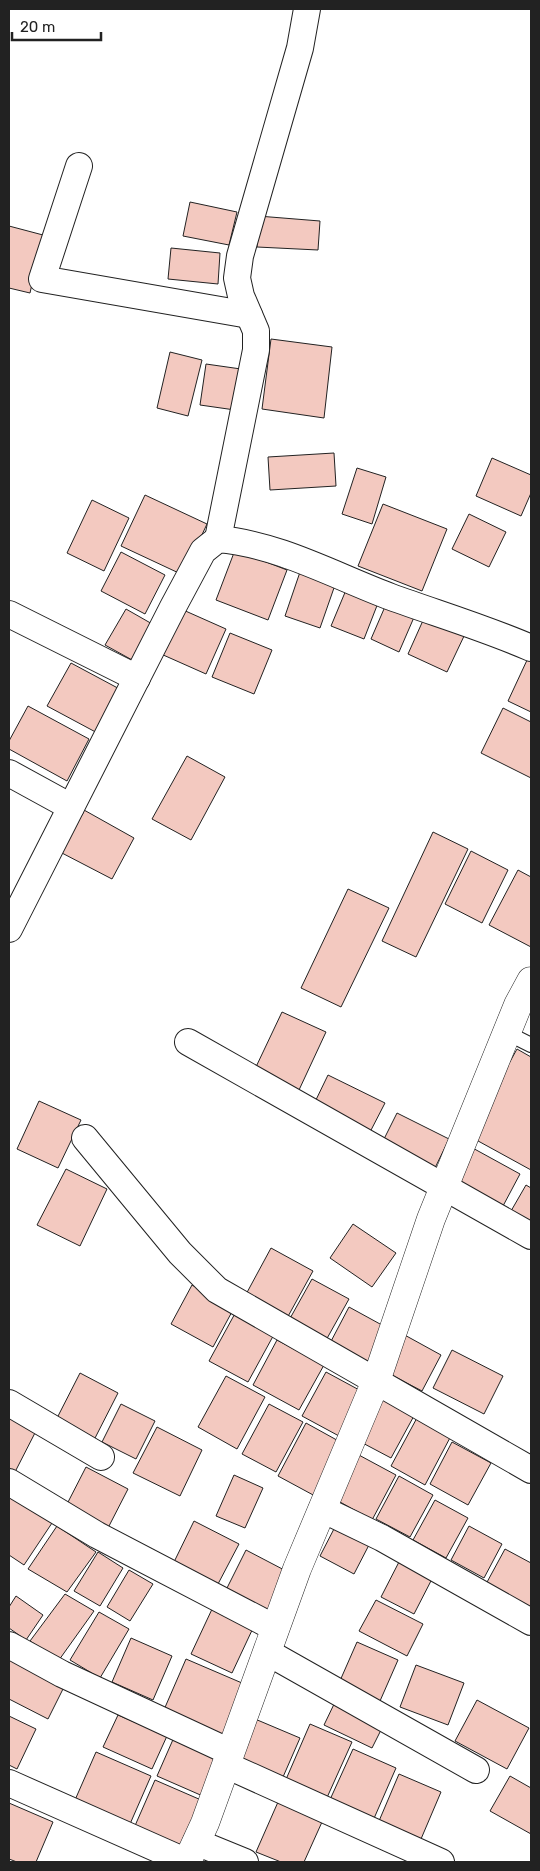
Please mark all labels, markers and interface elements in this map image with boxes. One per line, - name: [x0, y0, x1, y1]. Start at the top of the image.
- scale bar: [12, 10, 101, 42]
- text: 20 m: [20, 18, 55, 36]

